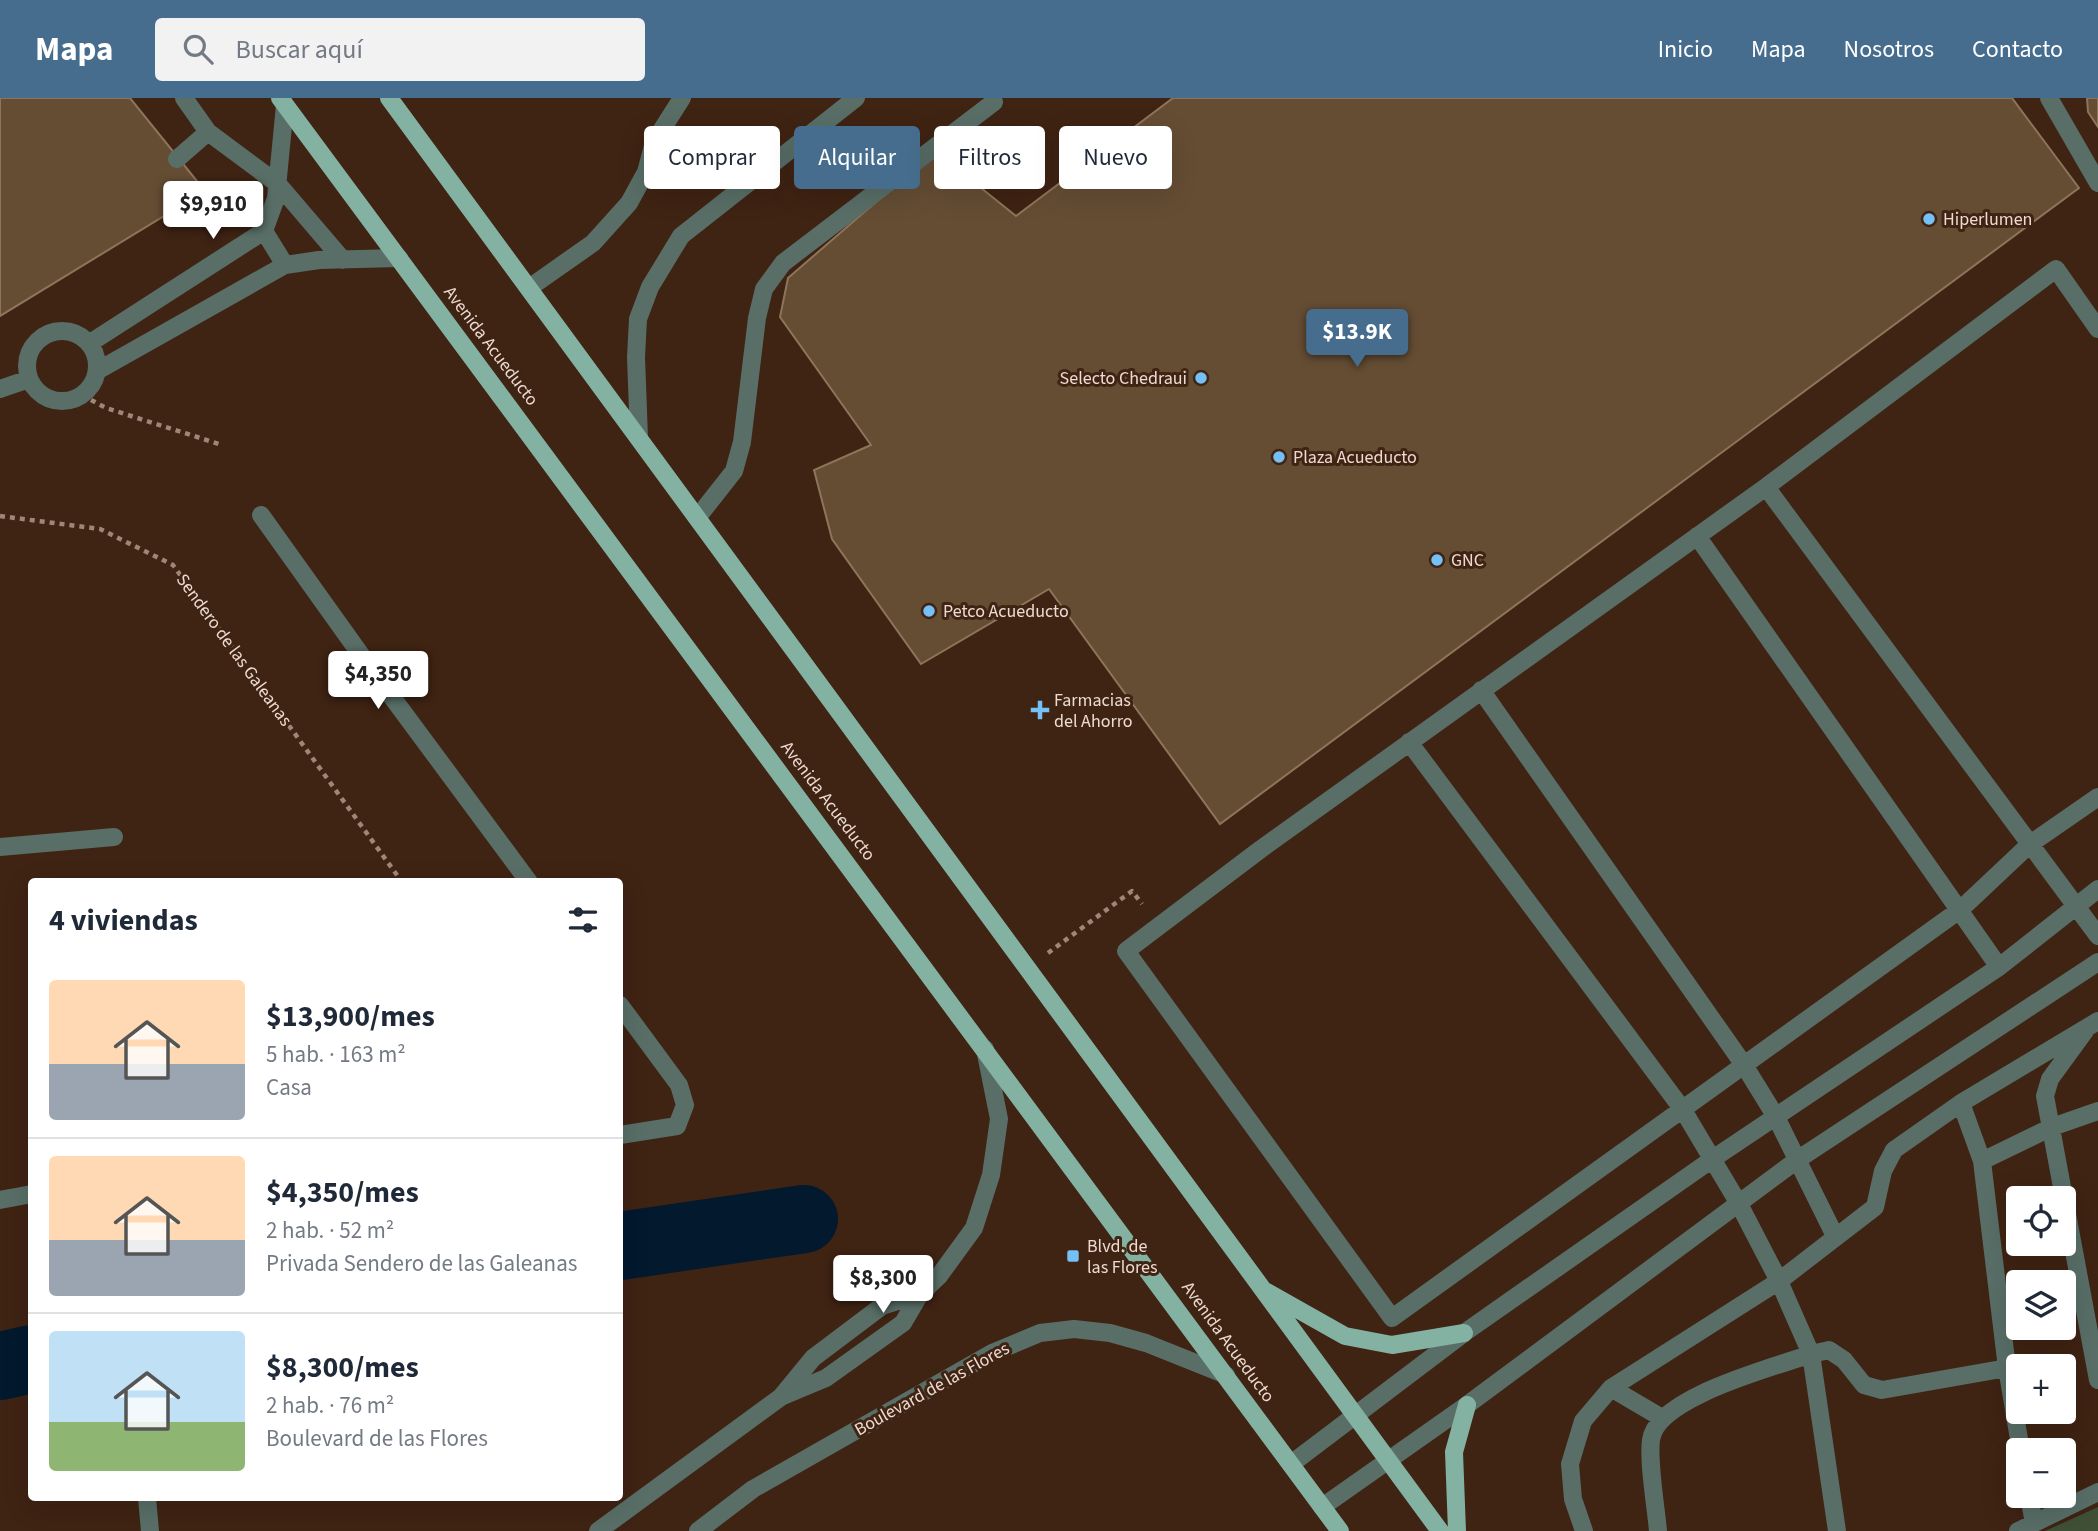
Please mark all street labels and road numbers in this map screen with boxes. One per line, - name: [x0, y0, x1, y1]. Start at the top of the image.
- street label: Avenida Acueducto: [438, 281, 544, 411]
- street label: Sendero de las Galeanas: [170, 569, 298, 731]
- street label: Avenida Acueducto: [775, 736, 881, 866]
- street label: Avenida Acueducto: [1176, 1276, 1280, 1408]
- street label: Boulevard de las Flores: [850, 1336, 1014, 1442]

